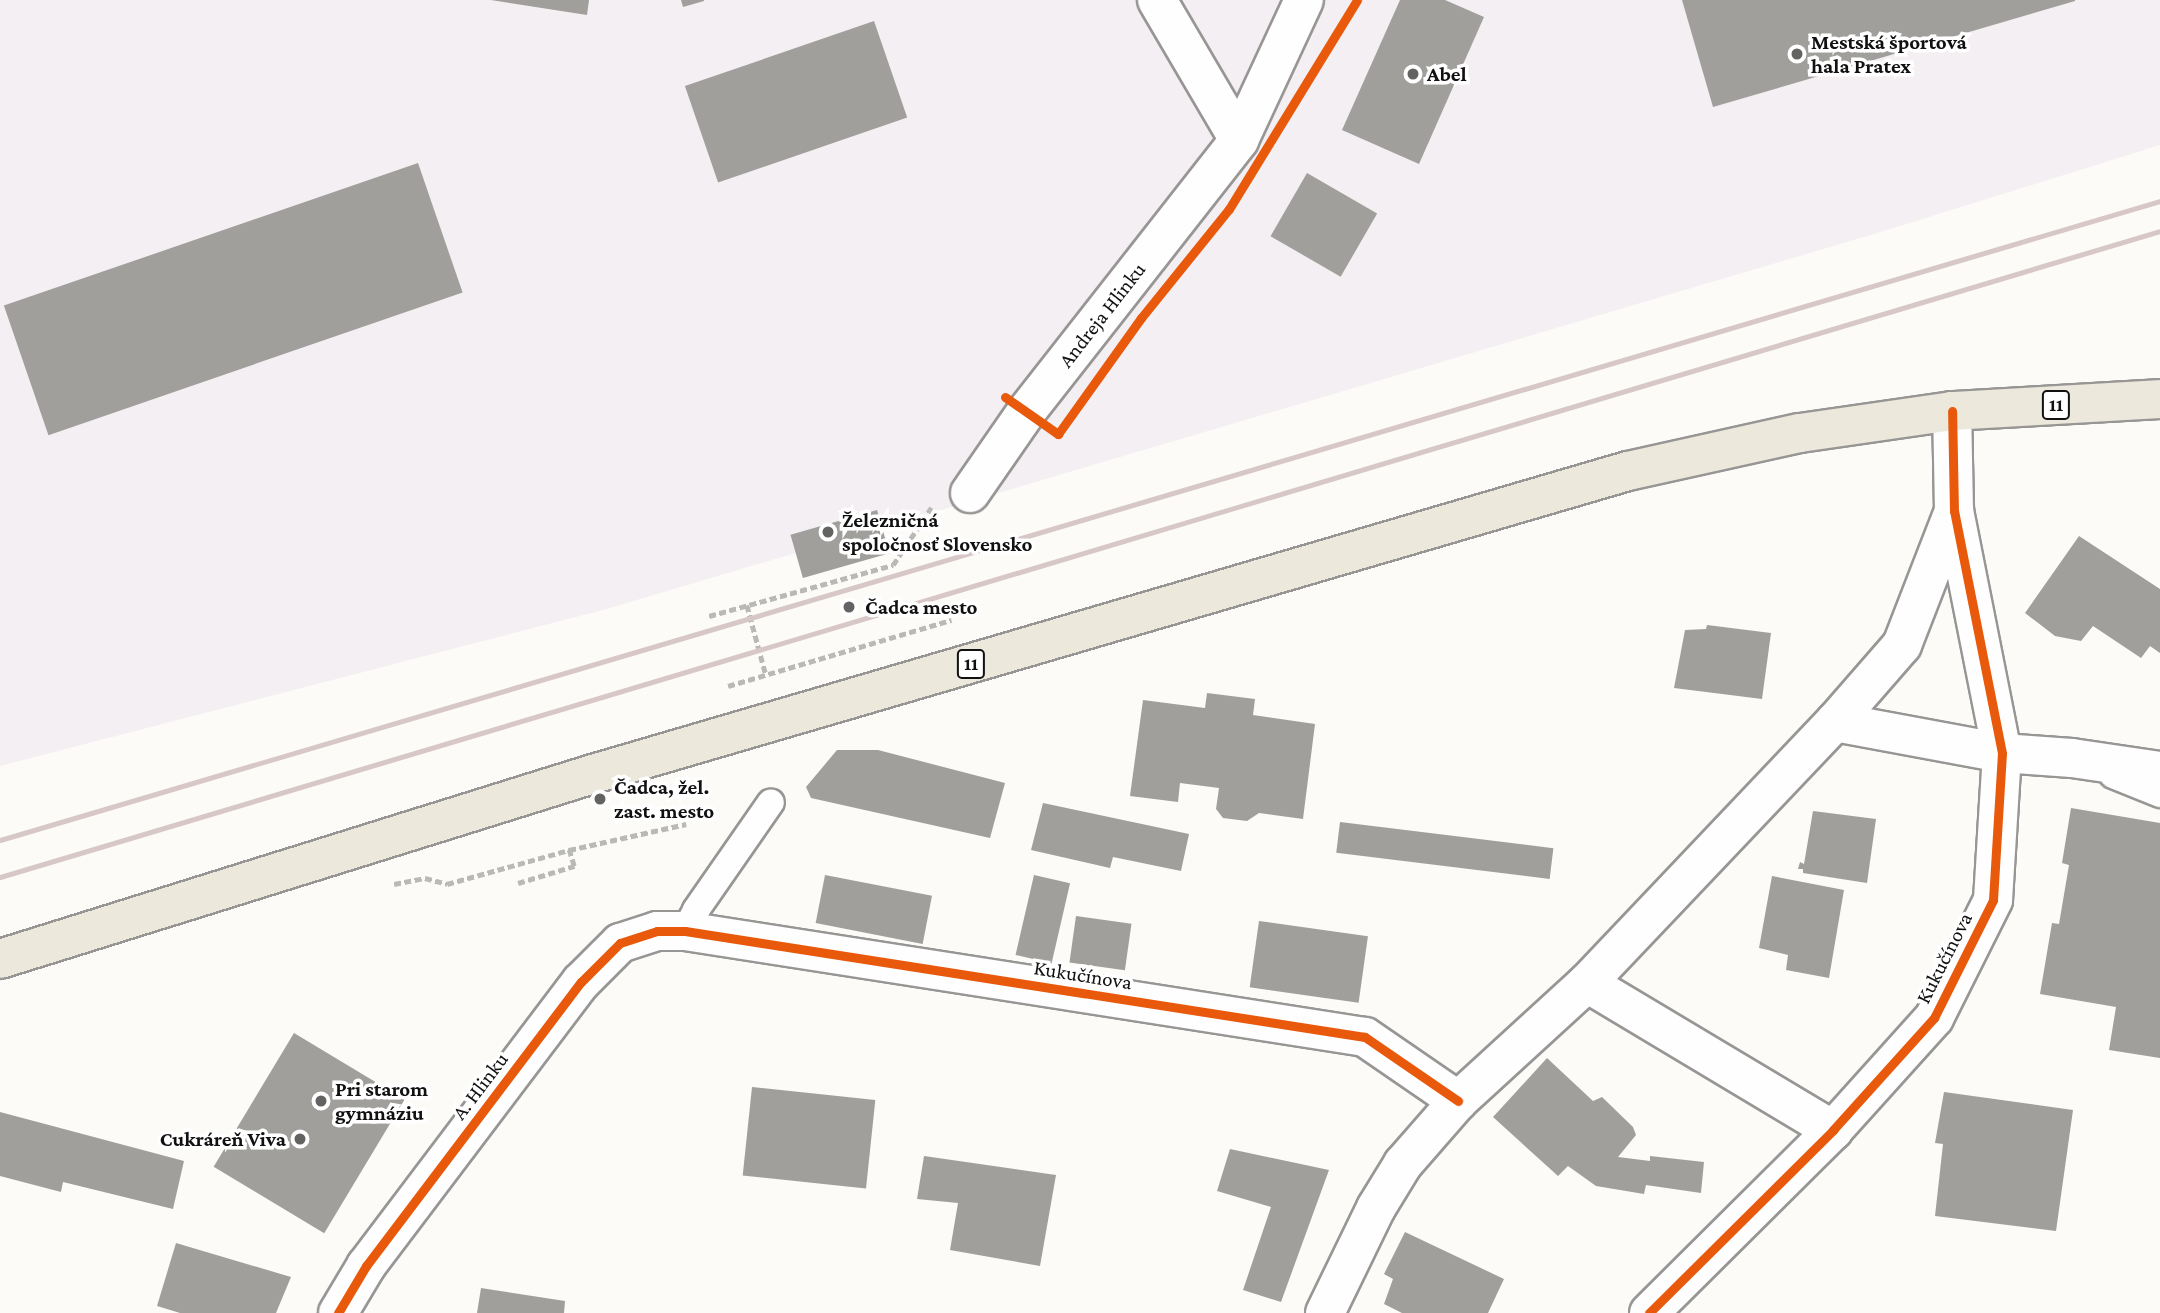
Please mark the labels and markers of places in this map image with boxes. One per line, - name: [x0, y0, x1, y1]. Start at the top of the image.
- place label: Mestská športová hala Pratex: [1811, 29, 1967, 79]
- marker: Mestská športová hala Pratex: [1789, 46, 1805, 62]
- place label: Abel: [1427, 61, 1467, 87]
- marker: Abel: [1405, 66, 1421, 82]
- place label: Železničná spoločnosť Slovensko: [842, 507, 1032, 557]
- marker: Železničná spoločnosť Slovensko: [820, 524, 836, 540]
- place label: Čadca mesto: [865, 594, 977, 620]
- marker: Čadca mesto: [839, 597, 859, 617]
- place label: Čadca, žel. zast. mesto: [614, 774, 714, 824]
- marker: Čadca, žel. zast. mesto: [592, 791, 608, 807]
- place label: Pri starom gymnáziu: [335, 1076, 428, 1126]
- marker: Pri starom gymnáziu: [313, 1093, 329, 1109]
- place label: Cukráreň Viva: [160, 1126, 286, 1152]
- marker: Cukráreň Viva: [292, 1131, 308, 1147]

